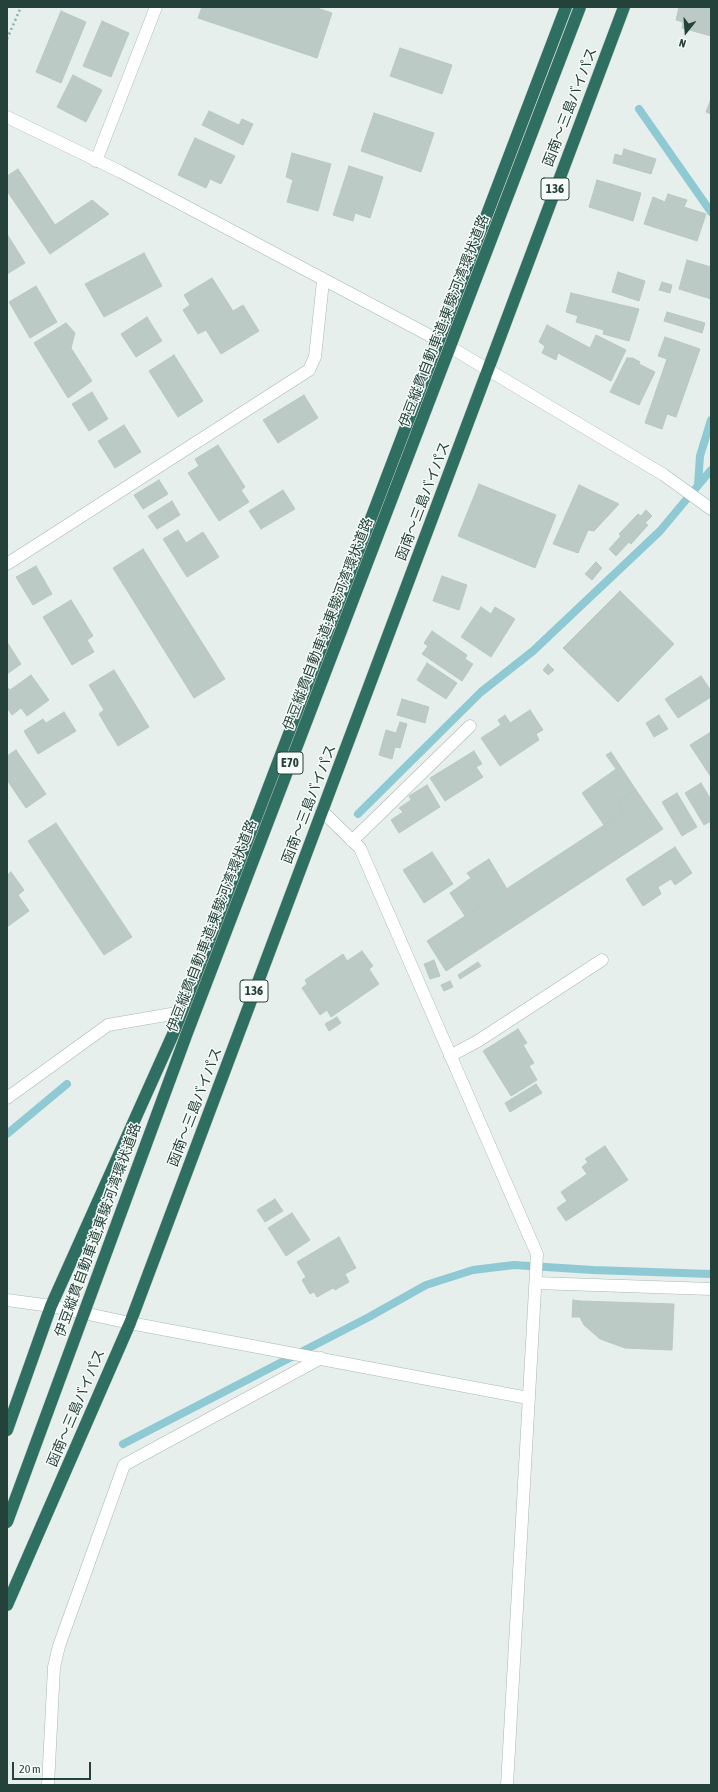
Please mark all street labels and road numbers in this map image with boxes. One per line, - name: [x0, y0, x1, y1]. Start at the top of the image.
- street label: 函南～三島バイパス: [540, 45, 600, 169]
- road number: 136: [541, 178, 569, 200]
- street label: 伊豆縦貫自動車道;東駿河湾環状道路: [396, 212, 492, 430]
- street label: 函南～三島バイパス: [393, 439, 453, 563]
- street label: 伊豆縦貫自動車道;東駿河湾環状道路: [280, 515, 376, 733]
- street label: 函南～三島バイパス: [279, 742, 339, 866]
- road number: E70: [277, 752, 303, 774]
- street label: 伊豆縦貫自動車道;東駿河湾環状道路: [164, 817, 260, 1035]
- road number: 136: [240, 980, 268, 1002]
- street label: 函南～三島バイパス: [165, 1045, 225, 1169]
- street label: 伊豆縦貫自動車道;東駿河湾環状道路: [51, 1121, 145, 1339]
- street label: 函南～三島バイパス: [44, 1347, 108, 1469]

